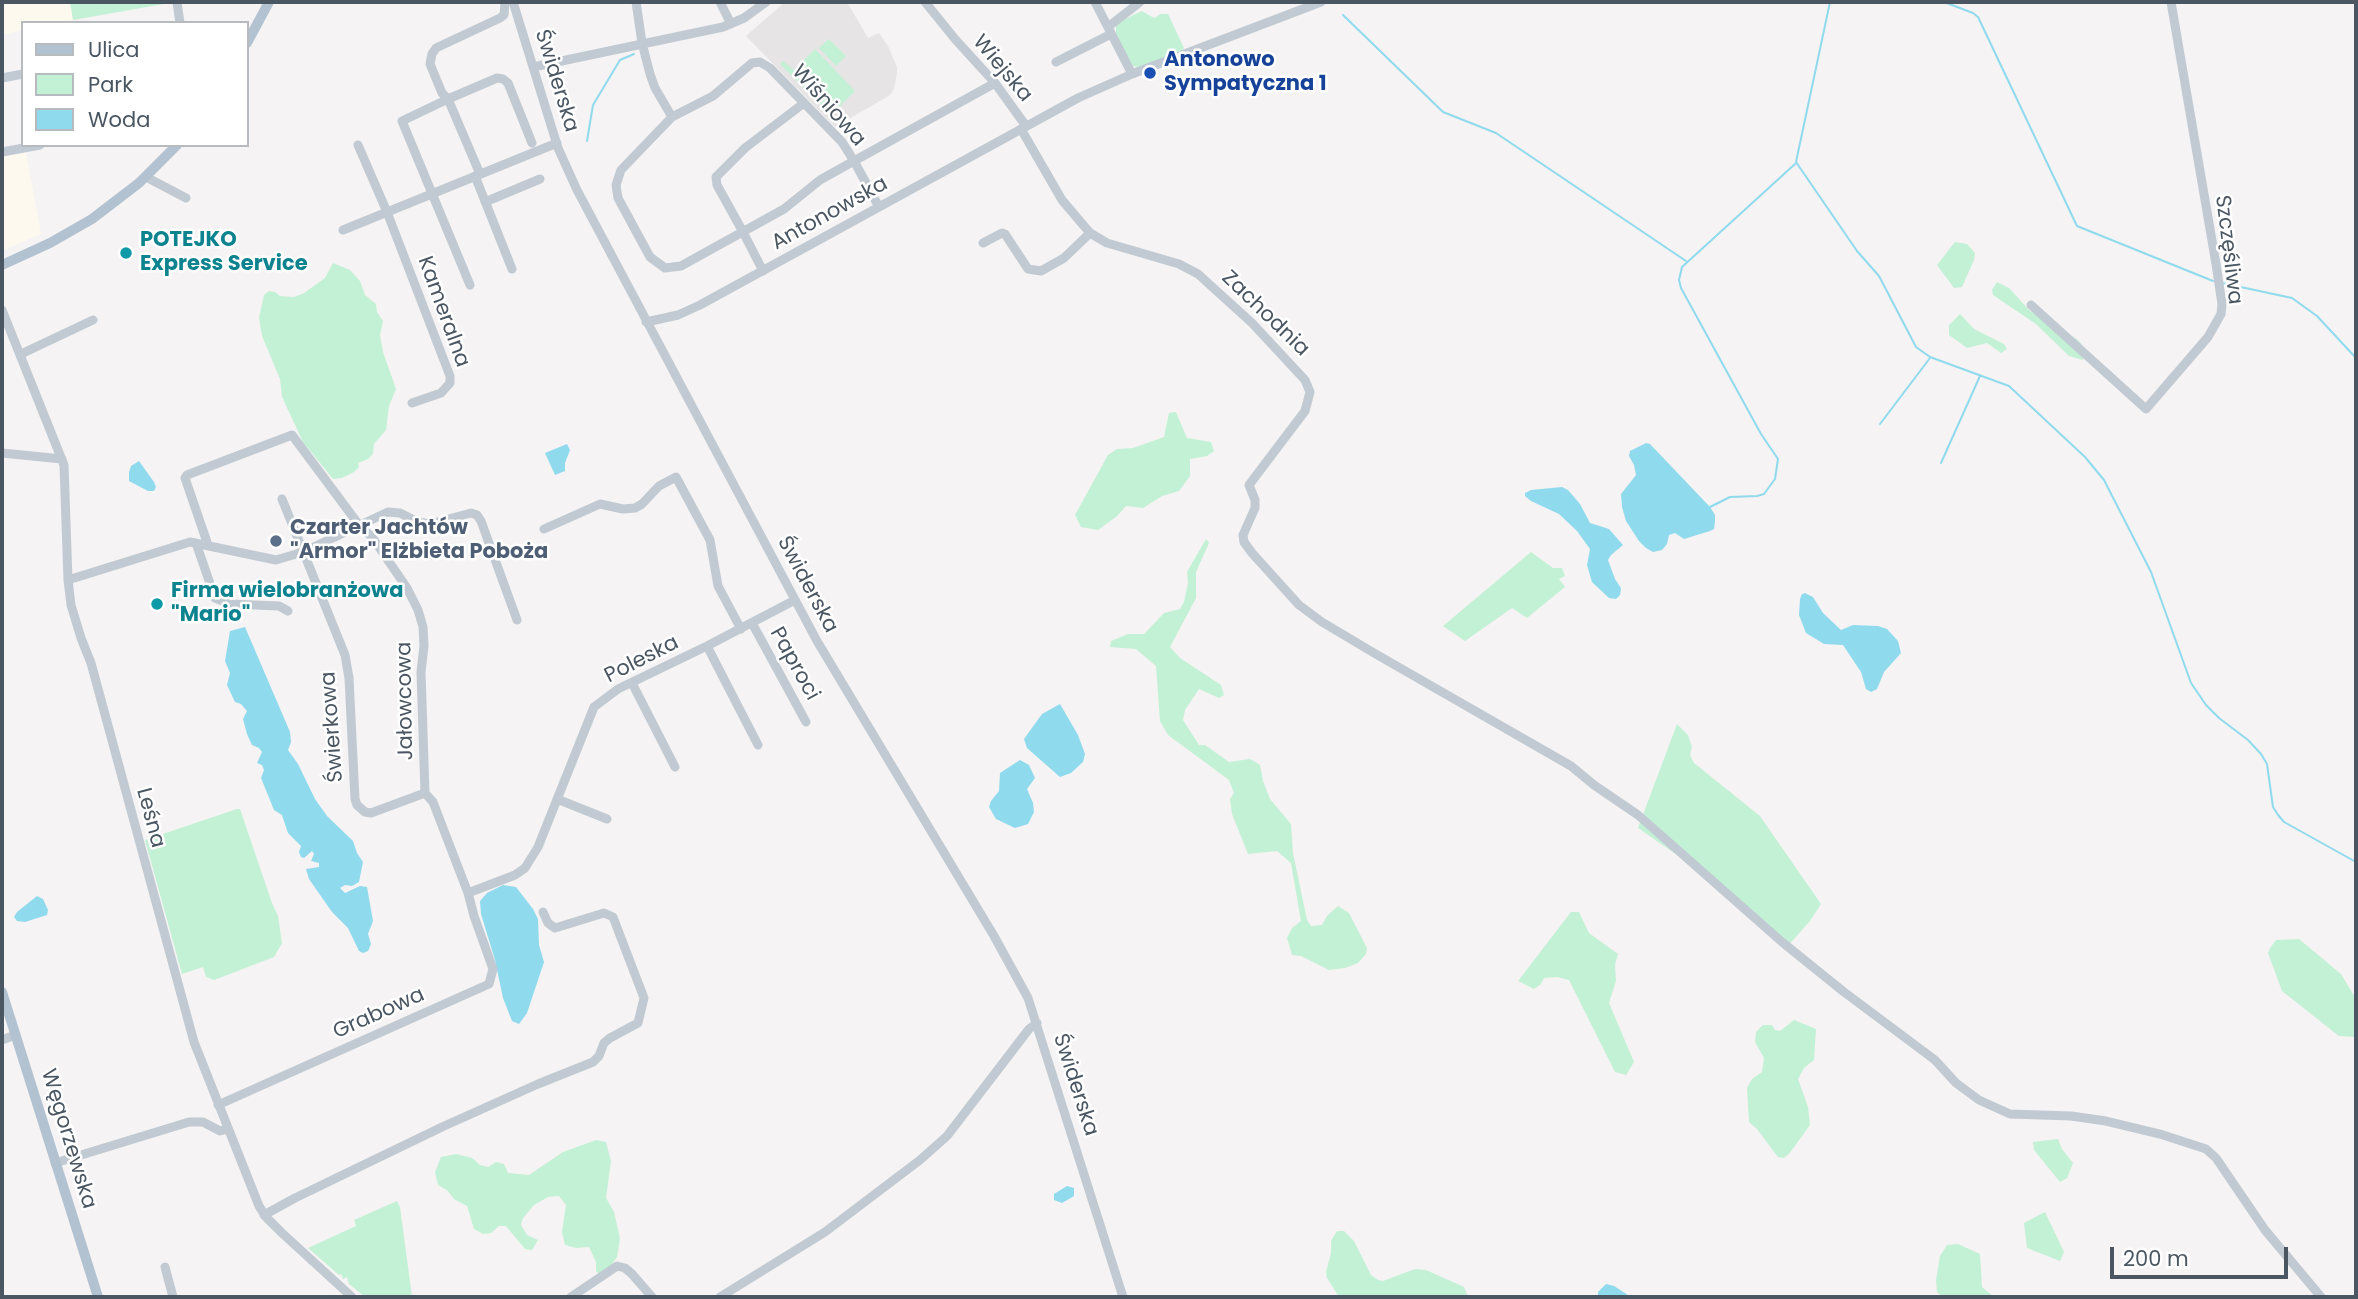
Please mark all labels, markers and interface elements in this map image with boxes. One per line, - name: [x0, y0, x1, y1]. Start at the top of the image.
- legend: [21, 21, 248, 147]
- street label: Świderska: [528, 27, 584, 135]
- street label: Wiejska: [967, 30, 1037, 108]
- text: Ulica: [88, 35, 139, 64]
- place label: Antonowo Sympatyczna 1: [1164, 48, 1327, 98]
- street label: Wiśniowa: [786, 60, 870, 152]
- marker: Antonowo Sympatyczna 1: [1142, 65, 1158, 81]
- text: Park: [88, 70, 133, 99]
- text: Woda: [88, 105, 150, 134]
- street label: Antonowska: [768, 172, 892, 256]
- street label: Szczęśliwa: [2209, 194, 2247, 306]
- place label: POTEJKO Express Service: [140, 228, 308, 278]
- marker: POTEJKO Express Service: [118, 245, 134, 261]
- street label: Kameralna: [411, 253, 475, 371]
- street label: Zachodnia: [1216, 266, 1314, 362]
- place label: Czarter Jachtów "Armor" Elżbieta Poboża: [290, 516, 548, 566]
- street label: Świderska: [771, 532, 843, 638]
- marker: Czarter Jachtów "Armor" Elżbieta Poboża: [268, 533, 284, 549]
- place label: Firma wielobranżowa "Mario": [171, 579, 403, 629]
- marker: Firma wielobranżowa "Mario": [149, 596, 165, 612]
- street label: Paproci: [764, 623, 824, 705]
- street label: Poleska: [601, 631, 683, 689]
- street label: Jałowcowa: [392, 641, 420, 761]
- street label: Świerkowa: [317, 671, 349, 783]
- street label: Leśna: [130, 785, 170, 851]
- street label: Grabowa: [329, 983, 429, 1045]
- street label: Świderska: [1047, 1031, 1103, 1139]
- street label: Węgorzewska: [35, 1066, 101, 1212]
- scale bar: [2113, 1232, 2292, 1276]
- text: 200 m: [2123, 1244, 2189, 1273]

